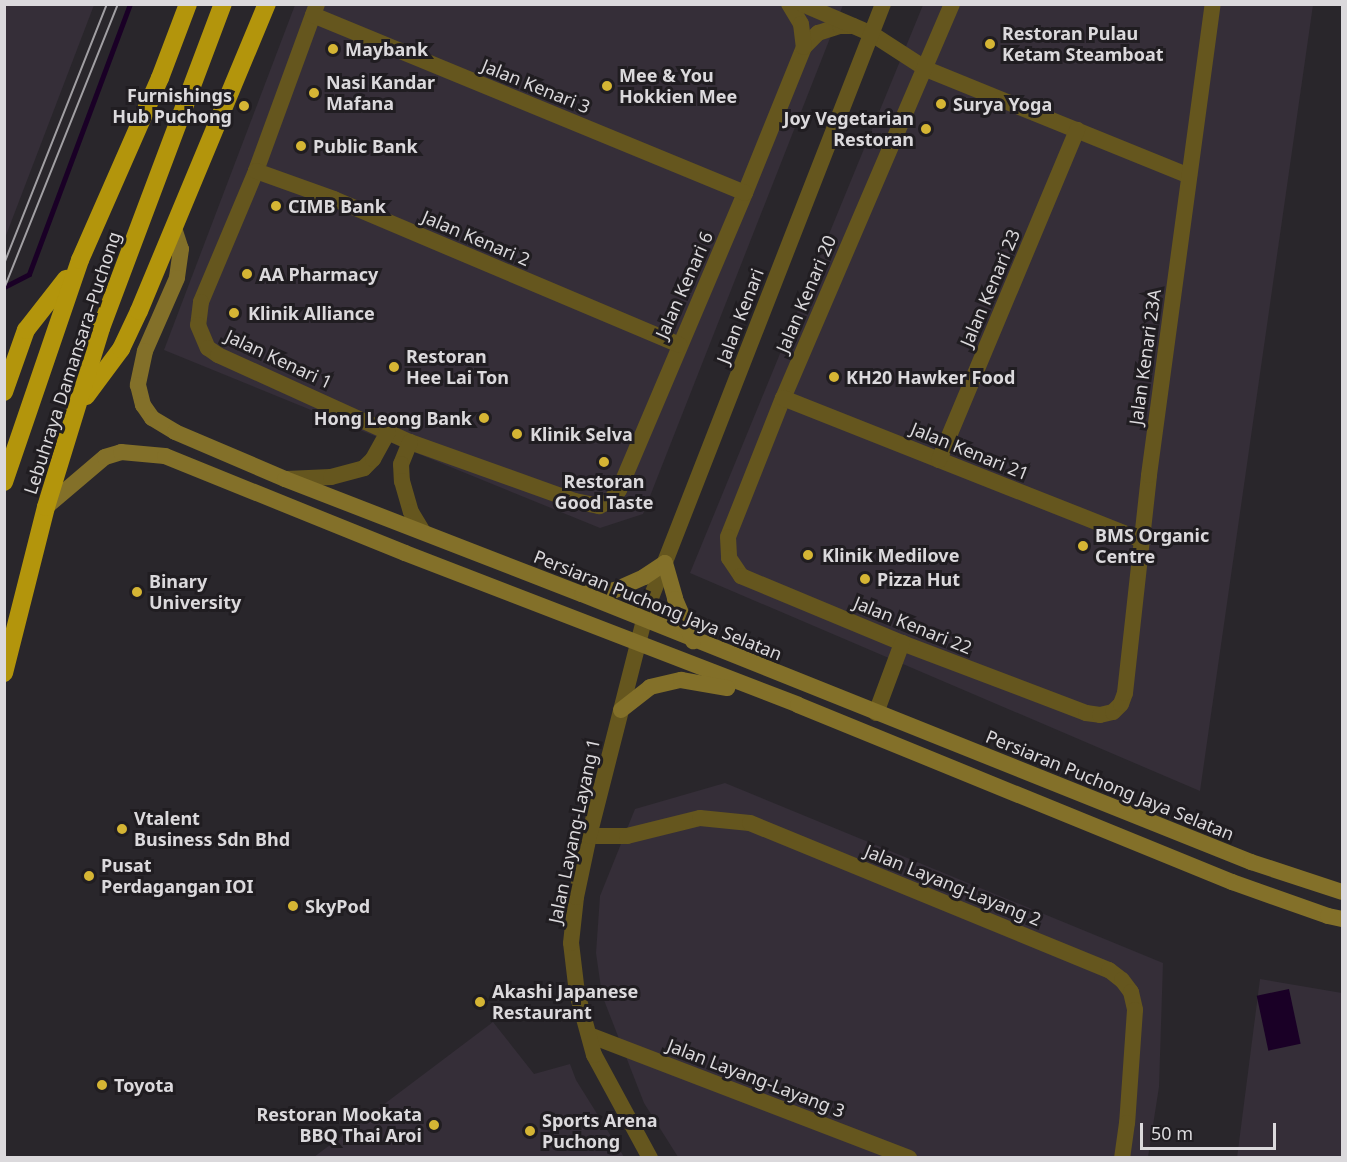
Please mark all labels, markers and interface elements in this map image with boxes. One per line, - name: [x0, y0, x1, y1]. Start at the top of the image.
- place label: Restoran Pulau Ketam Steamboat: [1002, 23, 1164, 66]
- marker: Restoran Pulau Ketam Steamboat: [983, 37, 997, 51]
- place label: Maybank: [345, 38, 428, 60]
- marker: Maybank: [326, 42, 340, 56]
- street label: Jalan Kenari 3: [479, 54, 593, 118]
- place label: Mee & You Hokkien Mee: [619, 65, 737, 107]
- place label: Nasi Kandar Mafana: [326, 72, 435, 115]
- marker: Mee & You Hokkien Mee: [600, 79, 614, 93]
- place label: Furnishings Hub Puchong: [112, 85, 232, 128]
- marker: Nasi Kandar Mafana: [307, 86, 321, 100]
- place label: Surya Yoga: [953, 93, 1052, 115]
- marker: Surya Yoga: [934, 97, 948, 111]
- marker: Furnishings Hub Puchong: [237, 99, 251, 113]
- place label: Joy Vegetarian Restoran: [783, 108, 914, 150]
- marker: Joy Vegetarian Restoran: [919, 122, 933, 136]
- place label: Public Bank: [313, 135, 418, 157]
- marker: Public Bank: [294, 139, 308, 153]
- place label: CIMB Bank: [288, 195, 386, 217]
- marker: CIMB Bank: [269, 199, 283, 213]
- street label: Jalan Kenari 2: [419, 206, 533, 270]
- street label: Jalan Kenari 23: [956, 226, 1024, 350]
- street label: Jalan Kenari 6: [651, 228, 717, 342]
- street label: Lebuhraya Damansara–Puchong: [19, 229, 125, 497]
- street label: Jalan Kenari 20: [772, 232, 840, 356]
- place label: AA Pharmacy: [259, 263, 378, 285]
- street label: Jalan Kenari: [712, 265, 768, 367]
- marker: AA Pharmacy: [240, 267, 254, 281]
- street label: Jalan Kenari 23A: [1125, 288, 1165, 426]
- place label: Klinik Alliance: [248, 302, 375, 324]
- marker: Klinik Alliance: [225, 304, 243, 322]
- street label: Jalan Kenari 1: [222, 325, 336, 393]
- place label: Restoran Hee Lai Ton: [406, 346, 509, 388]
- marker: Restoran Hee Lai Ton: [387, 360, 401, 374]
- place label: KH20 Hawker Food: [846, 366, 1015, 388]
- marker: KH20 Hawker Food: [827, 370, 841, 384]
- place label: Hong Leong Bank: [314, 407, 472, 429]
- marker: Hong Leong Bank: [477, 411, 491, 425]
- street label: Jalan Kenari 21: [908, 417, 1032, 485]
- place label: Klinik Selva: [530, 423, 633, 445]
- marker: Klinik Selva: [508, 425, 526, 443]
- marker: Restoran Good Taste: [597, 455, 611, 469]
- place label: Restoran Good Taste: [555, 471, 653, 514]
- place label: BMS Organic Centre: [1095, 525, 1209, 568]
- marker: BMS Organic Centre: [1076, 539, 1090, 553]
- place label: Klinik Medilove: [822, 544, 959, 566]
- street label: Persiaran Puchong Jaya Selatan: [531, 545, 785, 665]
- marker: Klinik Medilove: [799, 546, 817, 564]
- place label: Pizza Hut: [877, 568, 960, 590]
- place label: Binary University: [149, 571, 241, 614]
- marker: Pizza Hut: [858, 572, 872, 586]
- marker: Binary University: [130, 585, 144, 599]
- street label: Jalan Kenari 22: [851, 591, 975, 659]
- street label: Persiaran Puchong Jaya Selatan: [983, 725, 1237, 845]
- street label: Jalan Layang-Layang 1: [544, 737, 604, 925]
- place label: Vtalent Business Sdn Bhd: [134, 808, 290, 850]
- marker: Vtalent Business Sdn Bhd: [115, 822, 129, 836]
- street label: Jalan Layang-Layang 2: [862, 840, 1044, 930]
- place label: Pusat Perdagangan IOI: [101, 855, 253, 898]
- marker: Pusat Perdagangan IOI: [82, 869, 96, 883]
- place label: SkyPod: [305, 895, 370, 917]
- marker: SkyPod: [286, 899, 300, 913]
- place label: Akashi Japanese Restaurant: [492, 981, 638, 1024]
- marker: Akashi Japanese Restaurant: [473, 995, 487, 1009]
- street label: Jalan Layang-Layang 3: [664, 1034, 848, 1122]
- place label: Toyota: [114, 1074, 174, 1096]
- marker: Toyota: [95, 1078, 109, 1092]
- place label: Restoran Mookata BBQ Thai Aroi: [256, 1104, 422, 1146]
- place label: Sports Arena Puchong: [542, 1110, 657, 1152]
- scale bar: [1143, 1111, 1280, 1149]
- marker: Restoran Mookata BBQ Thai Aroi: [427, 1118, 441, 1132]
- text: 50 m: [1151, 1121, 1193, 1145]
- marker: Sports Arena Puchong: [523, 1124, 537, 1138]

